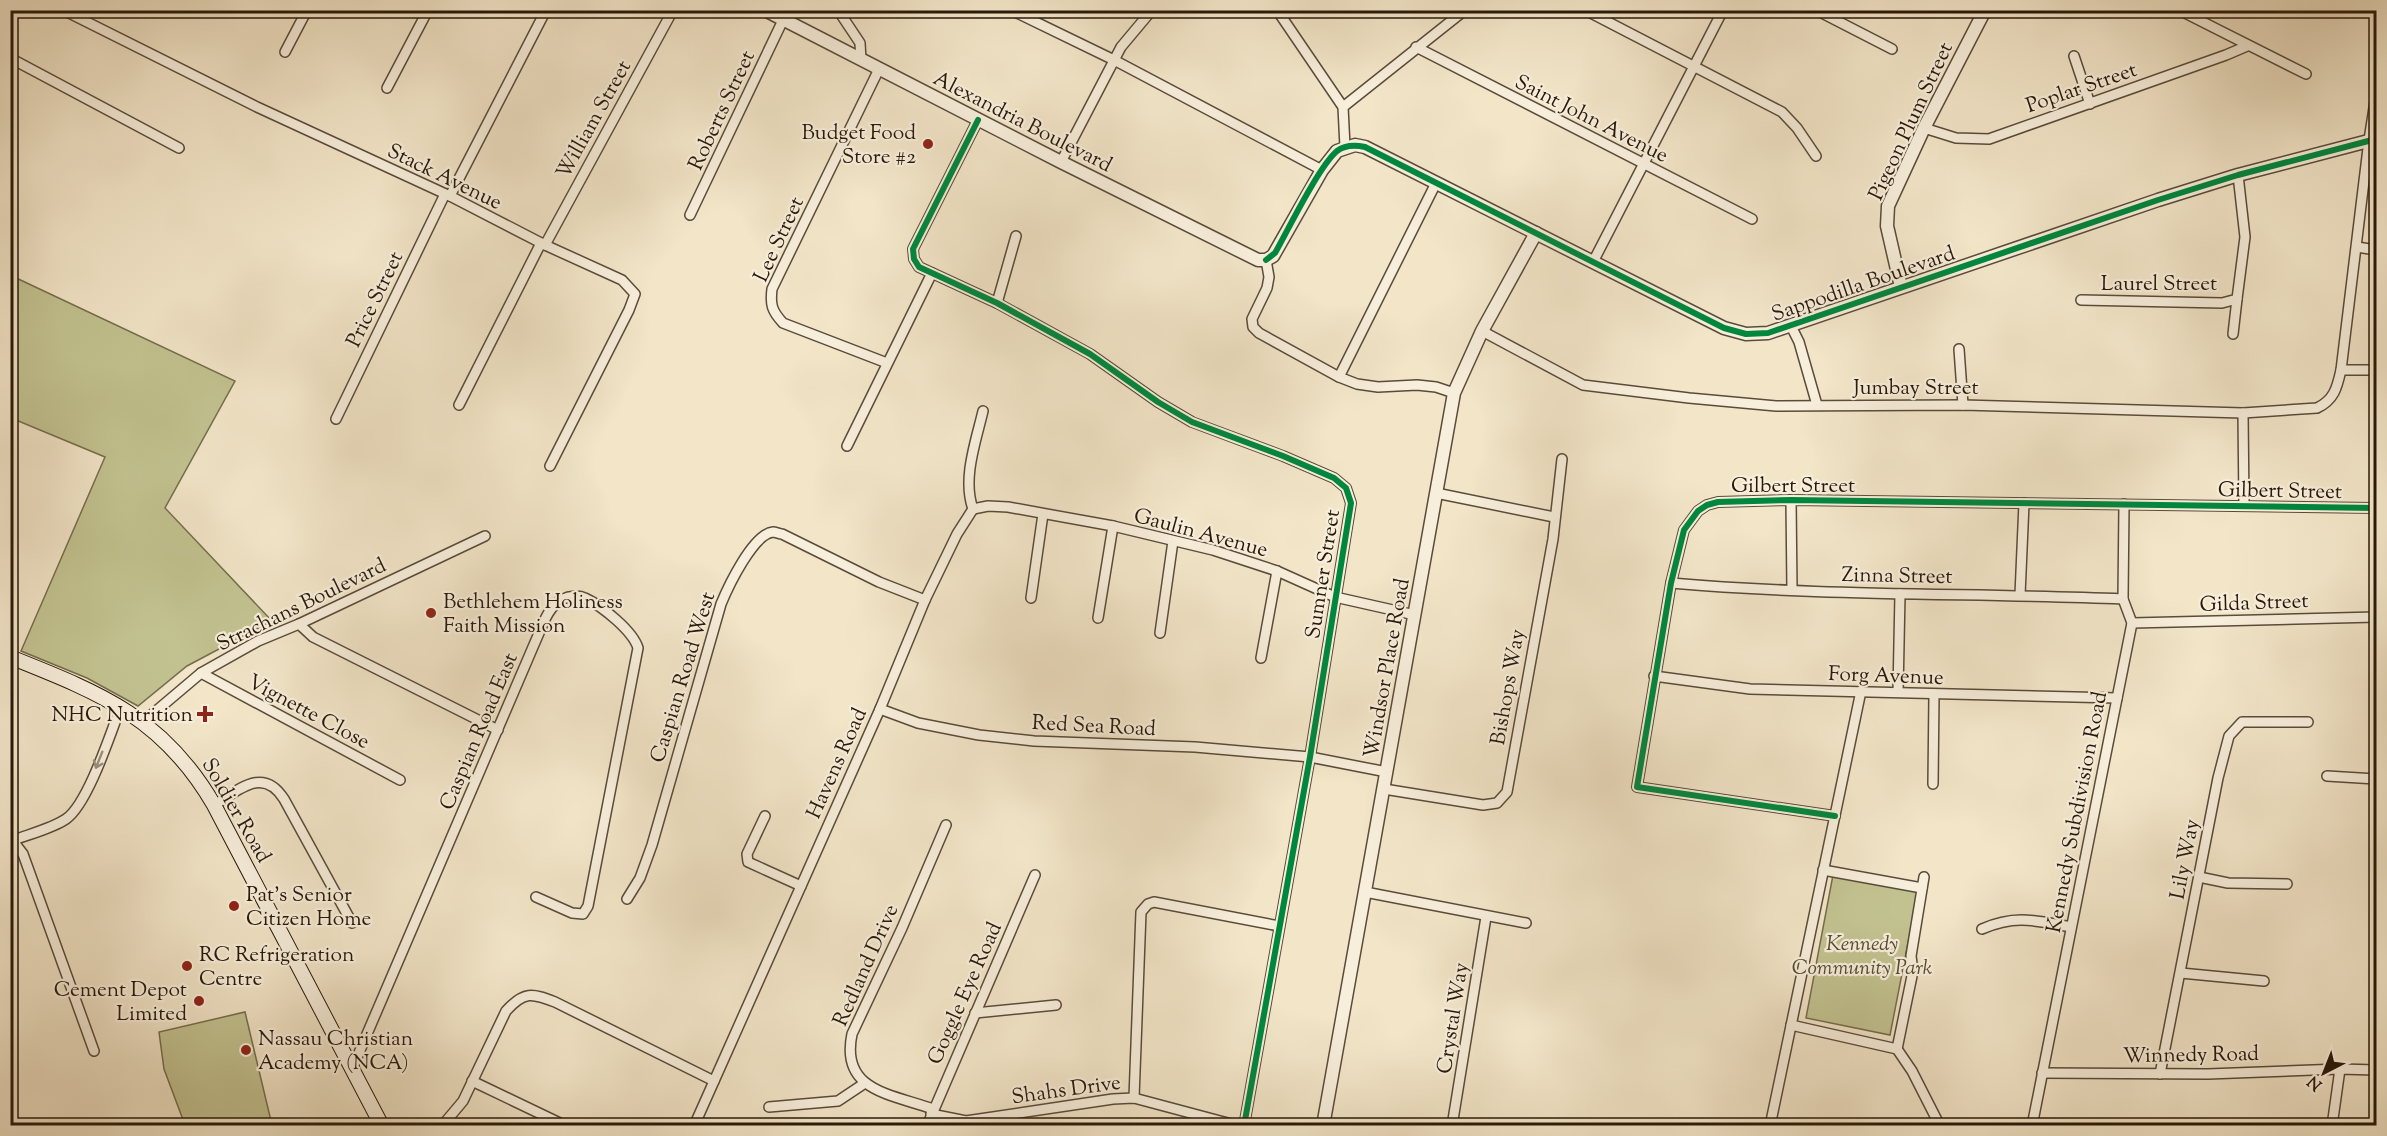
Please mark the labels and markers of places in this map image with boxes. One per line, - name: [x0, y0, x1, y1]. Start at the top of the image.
- place label: Budget Food Store #2: [801, 119, 916, 173]
- marker: Budget Food Store #2: [921, 137, 935, 151]
- place label: Bethlehem Holiness Faith Mission: [443, 588, 623, 642]
- marker: Bethlehem Holiness Faith Mission: [424, 606, 438, 620]
- place label: NHC Nutrition: [52, 701, 193, 731]
- marker: NHC Nutrition: [198, 707, 212, 721]
- place label: Pat's Senior Citizen Home: [246, 881, 371, 935]
- marker: Pat's Senior Citizen Home: [227, 899, 241, 913]
- place label: RC Refrigeration Centre: [199, 941, 354, 995]
- marker: RC Refrigeration Centre: [180, 959, 194, 973]
- place label: Cement Depot Limited: [54, 976, 187, 1030]
- marker: Cement Depot Limited: [192, 994, 206, 1008]
- place label: Nassau Christian Academy (NCA): [258, 1025, 413, 1079]
- marker: Nassau Christian Academy (NCA): [239, 1043, 253, 1057]

